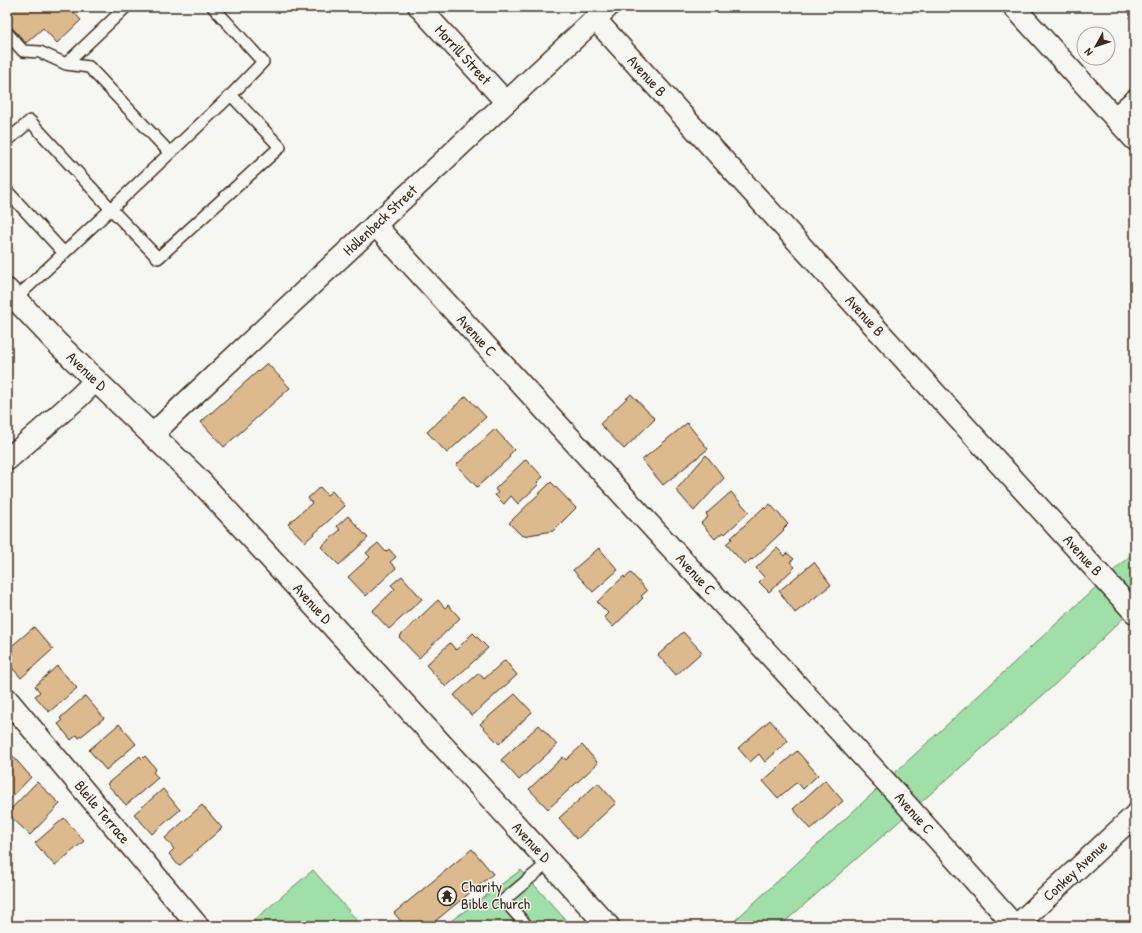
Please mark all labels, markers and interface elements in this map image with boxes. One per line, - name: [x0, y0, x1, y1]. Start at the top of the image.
- street label: Morrill Street: [430, 20, 497, 90]
- north arrow: [1076, 26, 1116, 66]
- text: N: [1081, 46, 1096, 59]
- street label: Avenue B: [623, 50, 671, 101]
- street label: Hollenbeck Street: [338, 179, 422, 260]
- street label: Avenue B: [841, 290, 889, 341]
- street label: Avenue C: [452, 310, 501, 361]
- street label: Avenue D: [62, 347, 112, 396]
- street label: Avenue B: [1059, 530, 1107, 580]
- street label: Avenue C: [671, 549, 720, 599]
- street label: Avenue D: [289, 578, 338, 629]
- street label: Bleile Terrace: [70, 776, 135, 848]
- street label: Avenue C: [890, 787, 939, 838]
- street label: Avenue D: [508, 817, 557, 868]
- street label: Conkey Avenue: [1038, 835, 1112, 906]
- place label: Charity Bible Church: [461, 876, 530, 914]
- temple icon: Charity Bible Church: [436, 885, 458, 907]

